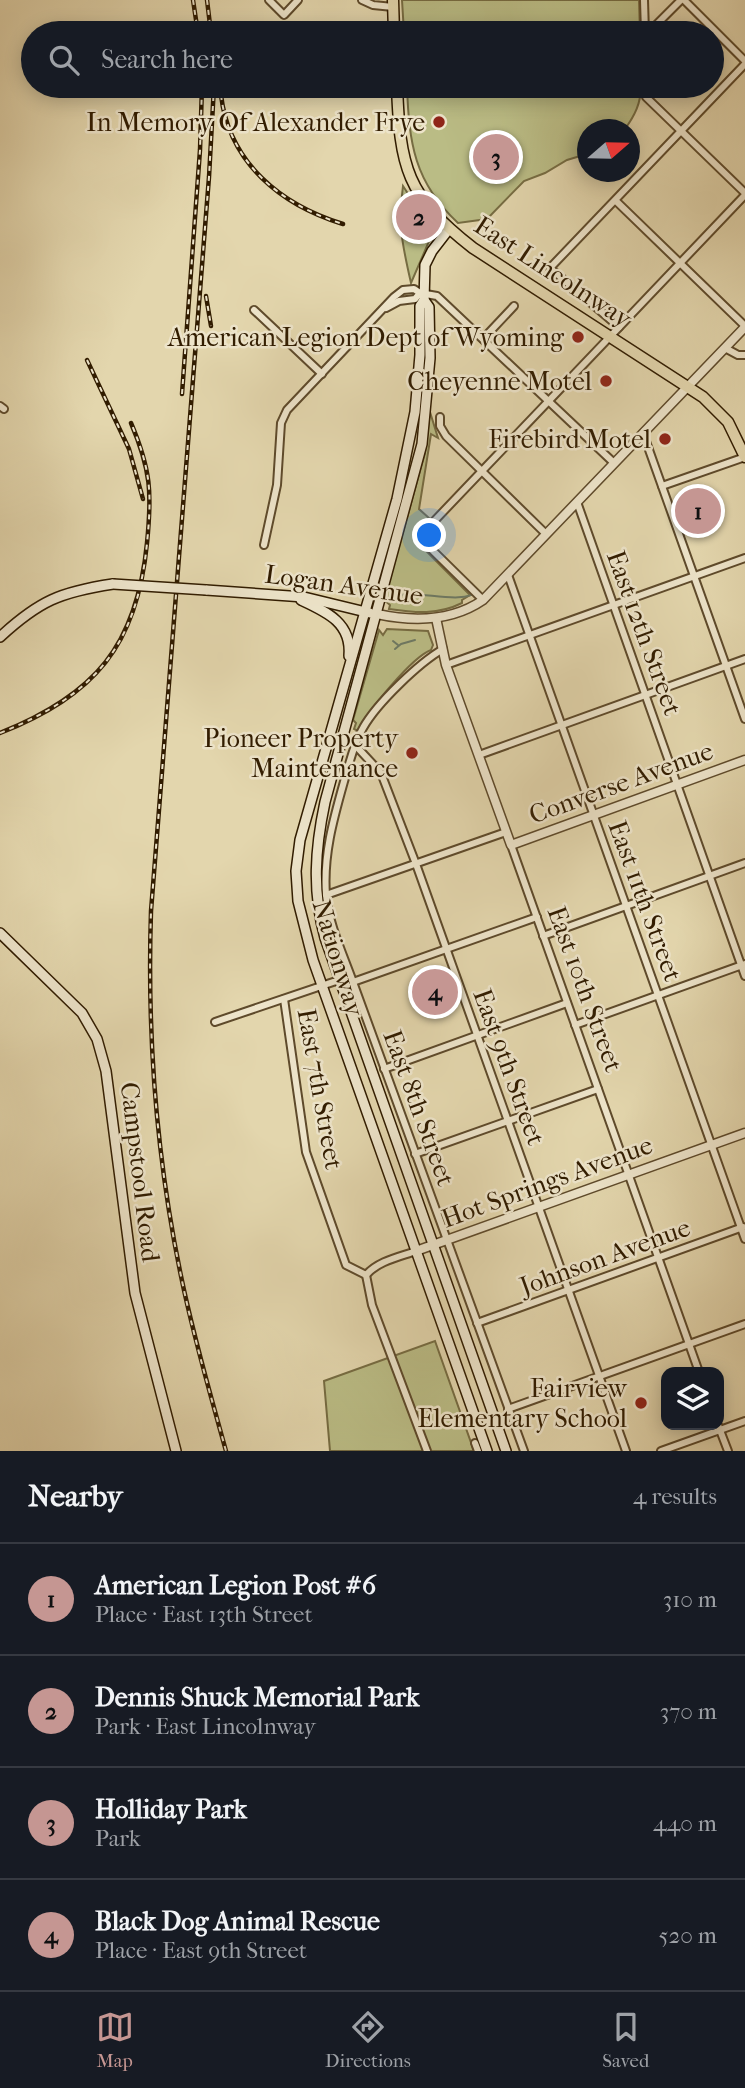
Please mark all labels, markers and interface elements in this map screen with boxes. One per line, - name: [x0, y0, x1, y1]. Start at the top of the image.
- search box: [21, 21, 724, 98]
- icon: search: [45, 41, 83, 79]
- text: Search here: [101, 44, 233, 75]
- place label: In Memory Of Alexander Frye: [86, 107, 425, 138]
- marker: In Memory Of Alexander Frye: [431, 114, 447, 130]
- north arrow: [577, 119, 640, 182]
- pin: 3: [473, 131, 519, 183]
- pin: 2: [396, 191, 442, 243]
- street label: East Lincolnway: [469, 210, 638, 335]
- place label: American Legion Dept of Wyoming: [167, 322, 565, 353]
- marker: American Legion Dept of Wyoming: [570, 329, 586, 345]
- place label: Cheyenne Motel: [407, 366, 592, 397]
- marker: Cheyenne Motel: [598, 373, 614, 389]
- place label: Firebird Motel: [488, 424, 651, 455]
- marker: Firebird Motel: [657, 431, 673, 447]
- pin: 1: [675, 485, 721, 537]
- your location: [412, 518, 446, 552]
- street label: East 12th Street: [600, 546, 688, 720]
- street label: Logan Avenue: [263, 559, 425, 611]
- place label: Pioneer Property Maintenance: [203, 723, 399, 784]
- street label: Converse Avenue: [525, 735, 717, 831]
- marker: Pioneer Property Maintenance: [404, 745, 420, 761]
- street label: East 11th Street: [602, 816, 689, 986]
- street label: Nationway: [306, 896, 371, 1021]
- street label: East 10th Street: [541, 902, 630, 1077]
- pin: 4: [412, 966, 458, 1018]
- street label: East 9th Street: [466, 985, 552, 1150]
- street label: East 7th Street: [291, 1006, 350, 1173]
- street label: East 8th Street: [376, 1026, 462, 1191]
- street label: Campstool Road: [114, 1080, 167, 1265]
- street label: Hot Springs Avenue: [437, 1129, 657, 1235]
- street label: Johnson Avenue: [514, 1212, 695, 1303]
- map controls: [661, 1367, 724, 1430]
- button: layers: [661, 1367, 724, 1430]
- place label: Fairview Elementary School: [418, 1373, 628, 1434]
- marker: Fairview Elementary School: [633, 1395, 649, 1411]
- text: Nearby: [28, 1479, 123, 1514]
- text: 4 results: [633, 1483, 717, 1510]
- text: American Legion Post #6: [95, 1570, 376, 1601]
- text: 1: [47, 1586, 55, 1613]
- text: 310 m: [663, 1586, 717, 1613]
- text: Place · East 13th Street: [95, 1601, 313, 1628]
- text: Dennis Shuck Memorial Park: [95, 1682, 419, 1713]
- text: 2: [45, 1698, 57, 1725]
- text: 370 m: [660, 1698, 717, 1725]
- text: Park · East Lincolnway: [95, 1713, 316, 1740]
- text: Holliday Park: [95, 1794, 247, 1825]
- text: 3: [46, 1810, 56, 1837]
- text: 440 m: [653, 1810, 717, 1837]
- text: Park: [95, 1825, 141, 1852]
- text: Black Dog Animal Rescue: [95, 1906, 380, 1937]
- text: 4: [44, 1922, 58, 1949]
- text: 520 m: [658, 1922, 717, 1949]
- text: Place · East 9th Street: [95, 1937, 307, 1964]
- tab: Map: [96, 2008, 134, 2072]
- tab: Directions: [325, 2008, 411, 2072]
- tab: Saved: [602, 2008, 649, 2072]

